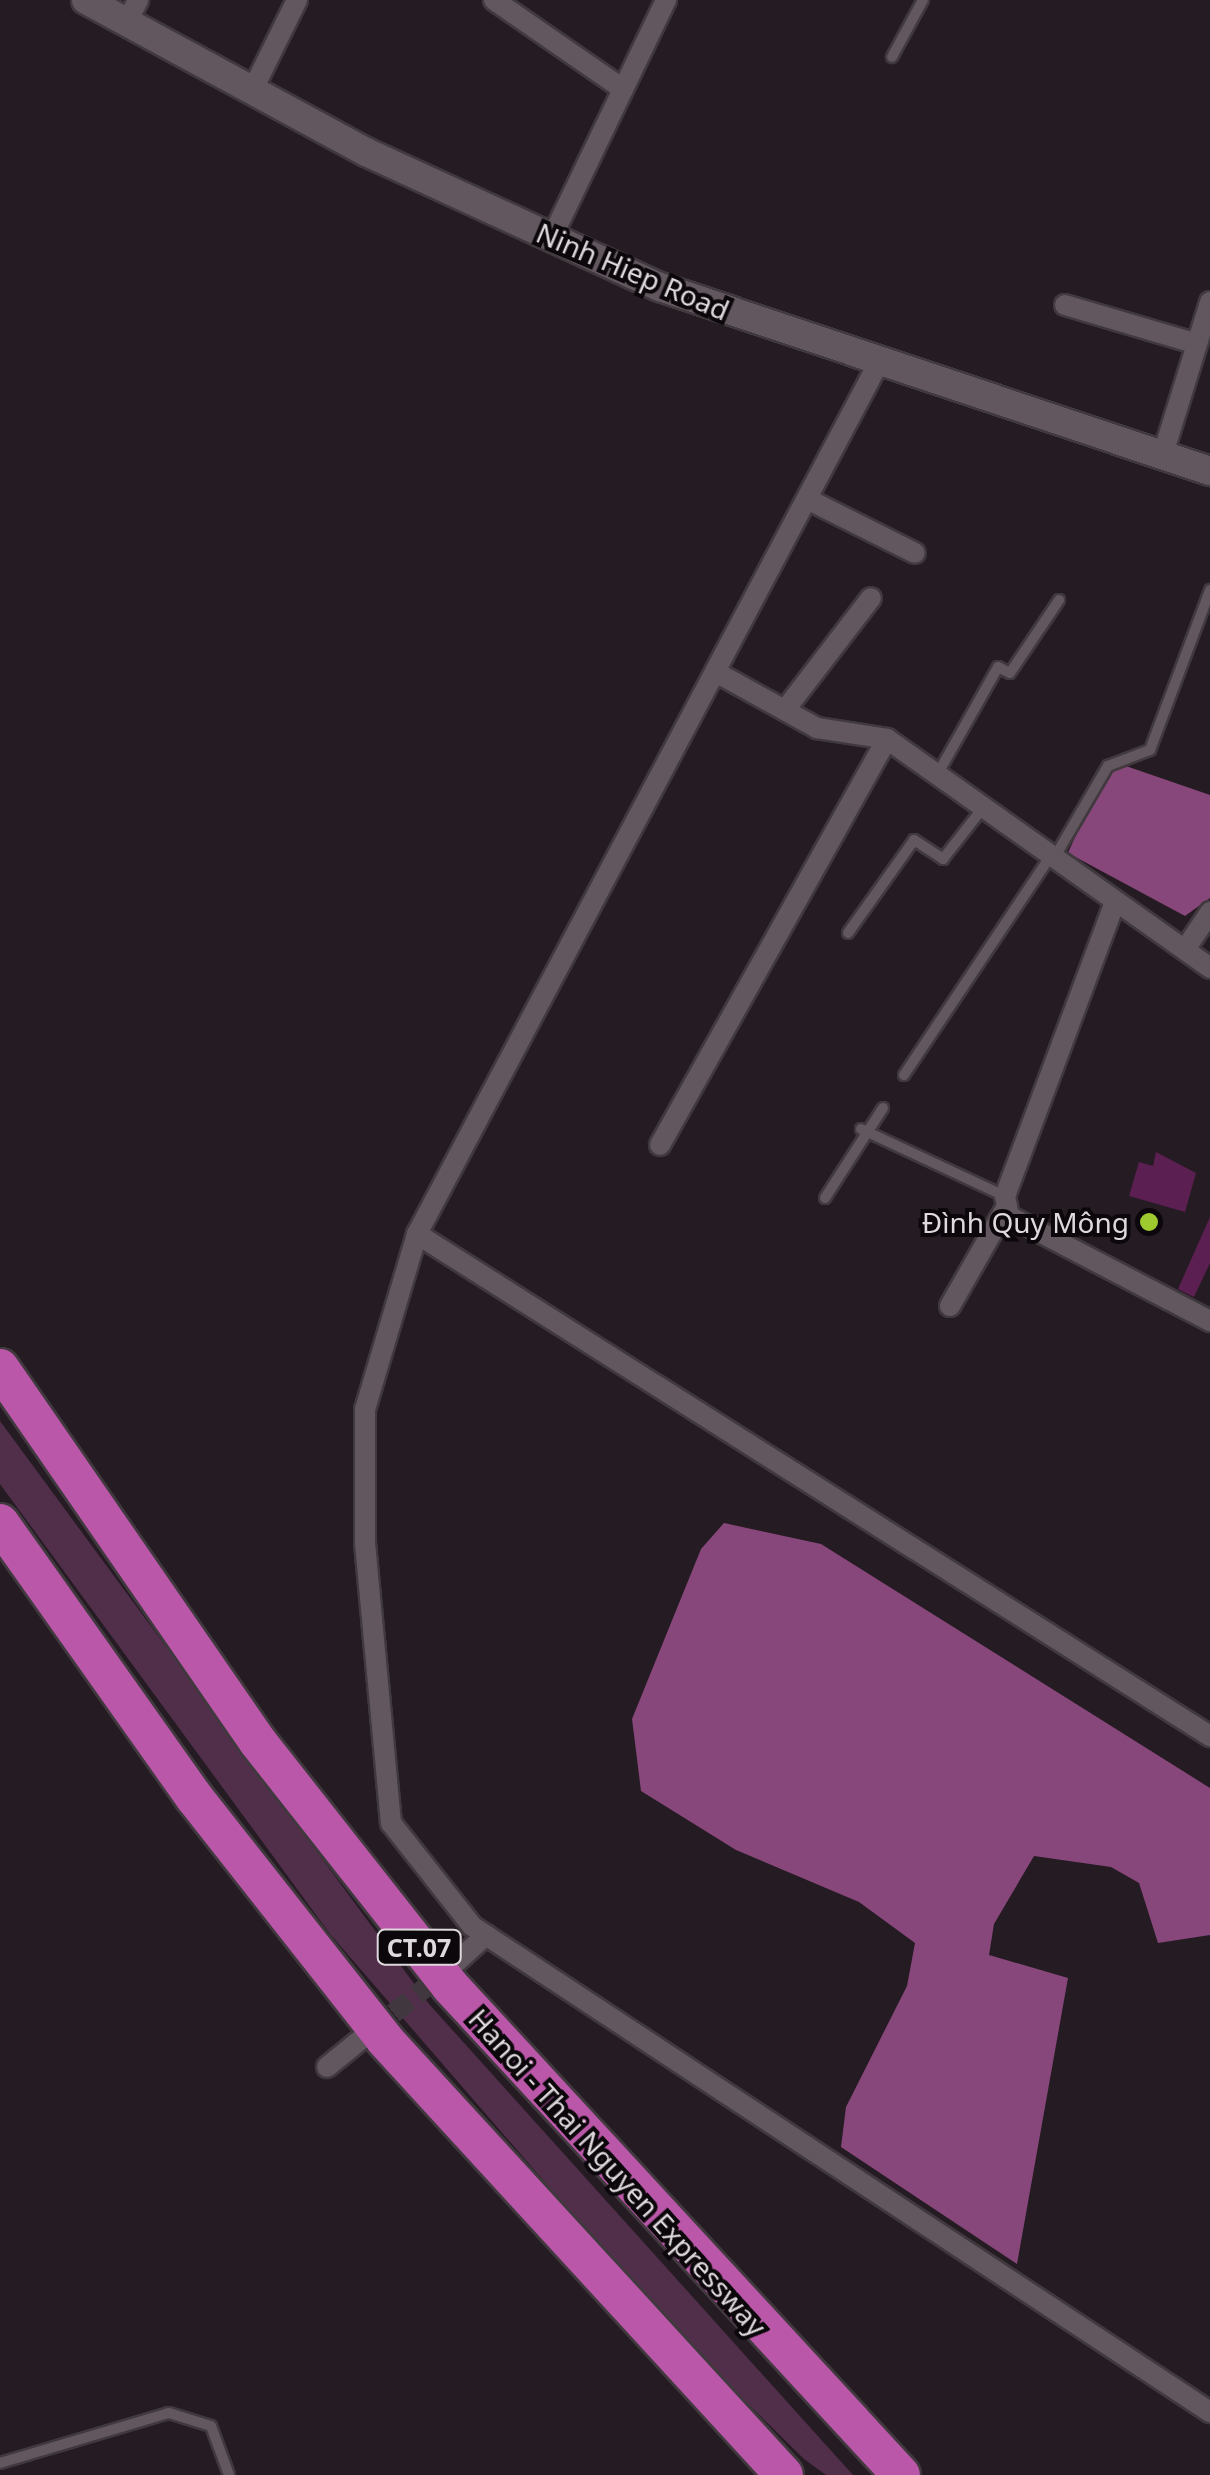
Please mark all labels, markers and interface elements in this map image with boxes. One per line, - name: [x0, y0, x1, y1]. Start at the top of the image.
- street label: Ninh Hiep Road: [532, 215, 734, 327]
- place label: Đình Quy Mông: [922, 1205, 1129, 1239]
- marker: Đình Quy Mông: [1138, 1211, 1160, 1233]
- road number: CT.07: [376, 1927, 462, 1967]
- street label: Hanoi - Thai Nguyen Expressway: [462, 2002, 774, 2342]

